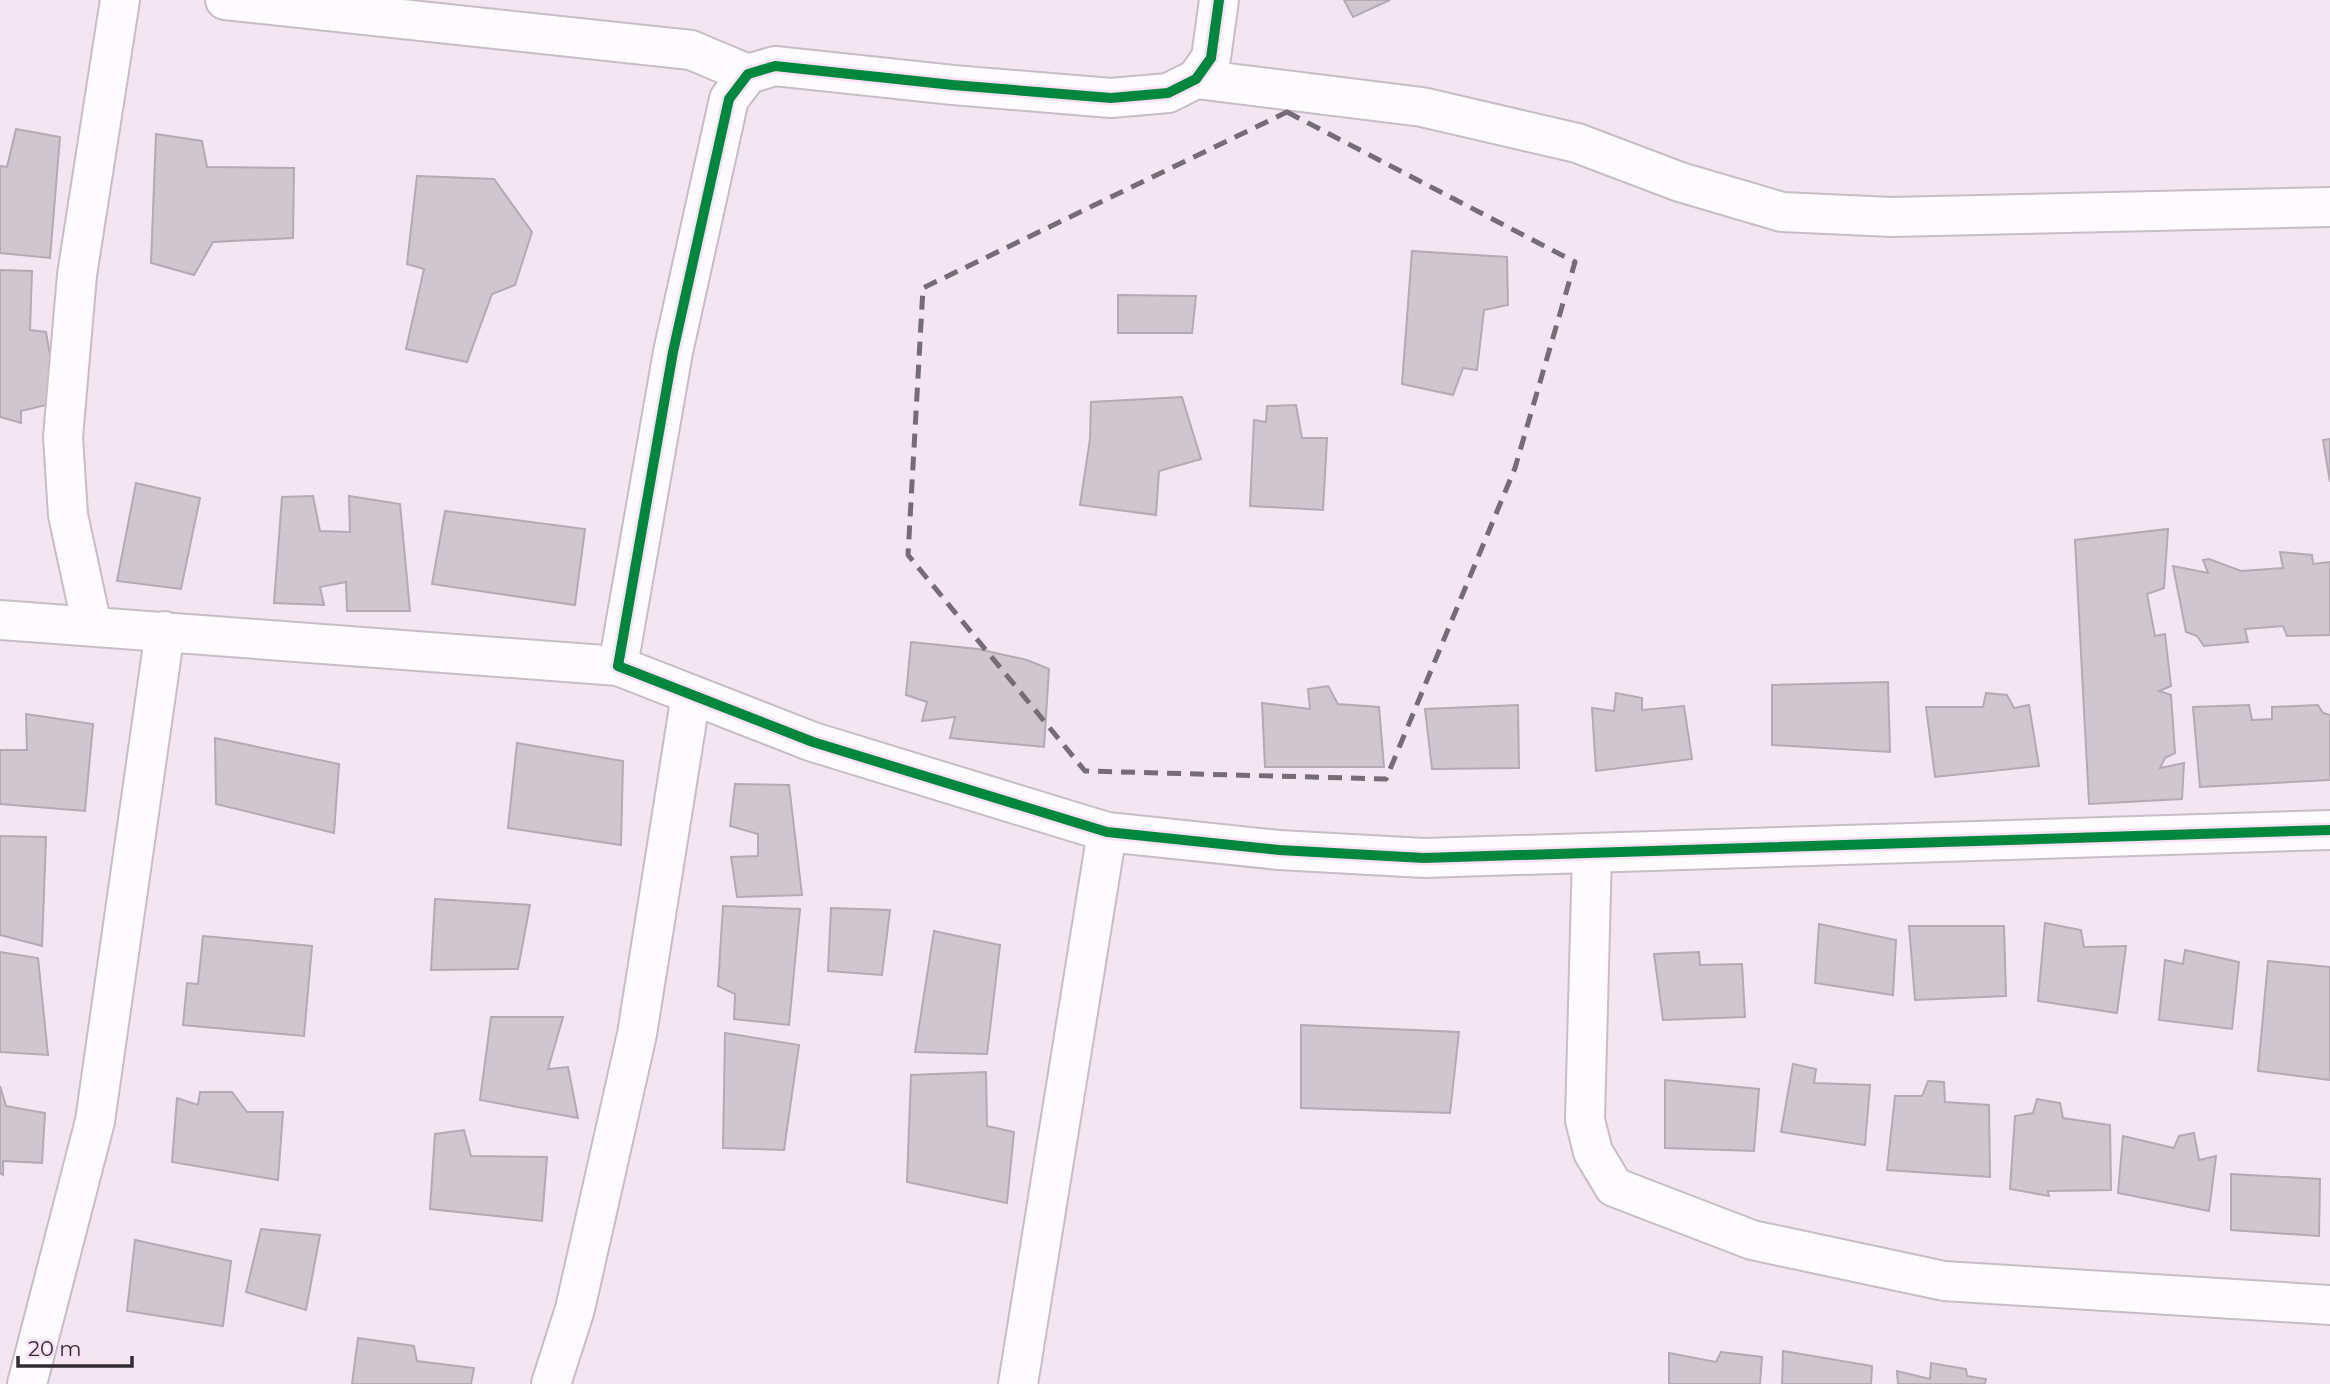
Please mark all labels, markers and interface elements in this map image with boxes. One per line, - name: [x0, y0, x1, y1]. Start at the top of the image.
- scale bar: [18, 1324, 131, 1368]
- text: 20 m: [28, 1336, 82, 1361]

